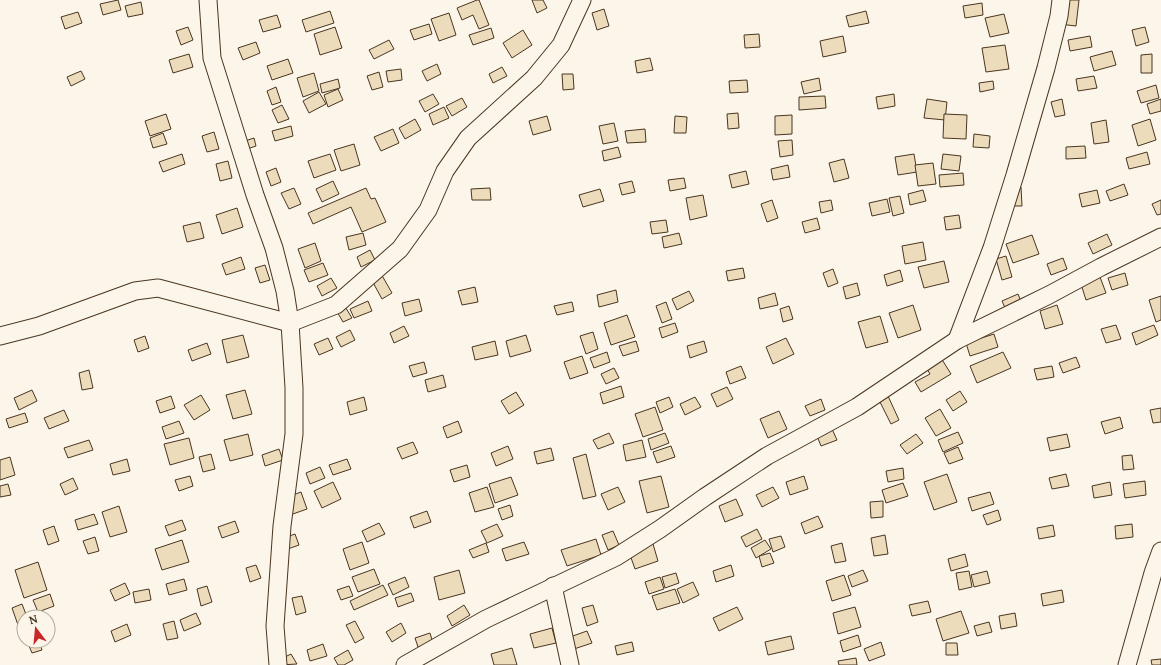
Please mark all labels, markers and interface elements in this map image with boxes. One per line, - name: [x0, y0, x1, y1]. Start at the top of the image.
- north arrow: [16, 609, 56, 649]
- text: N: [27, 611, 40, 627]

